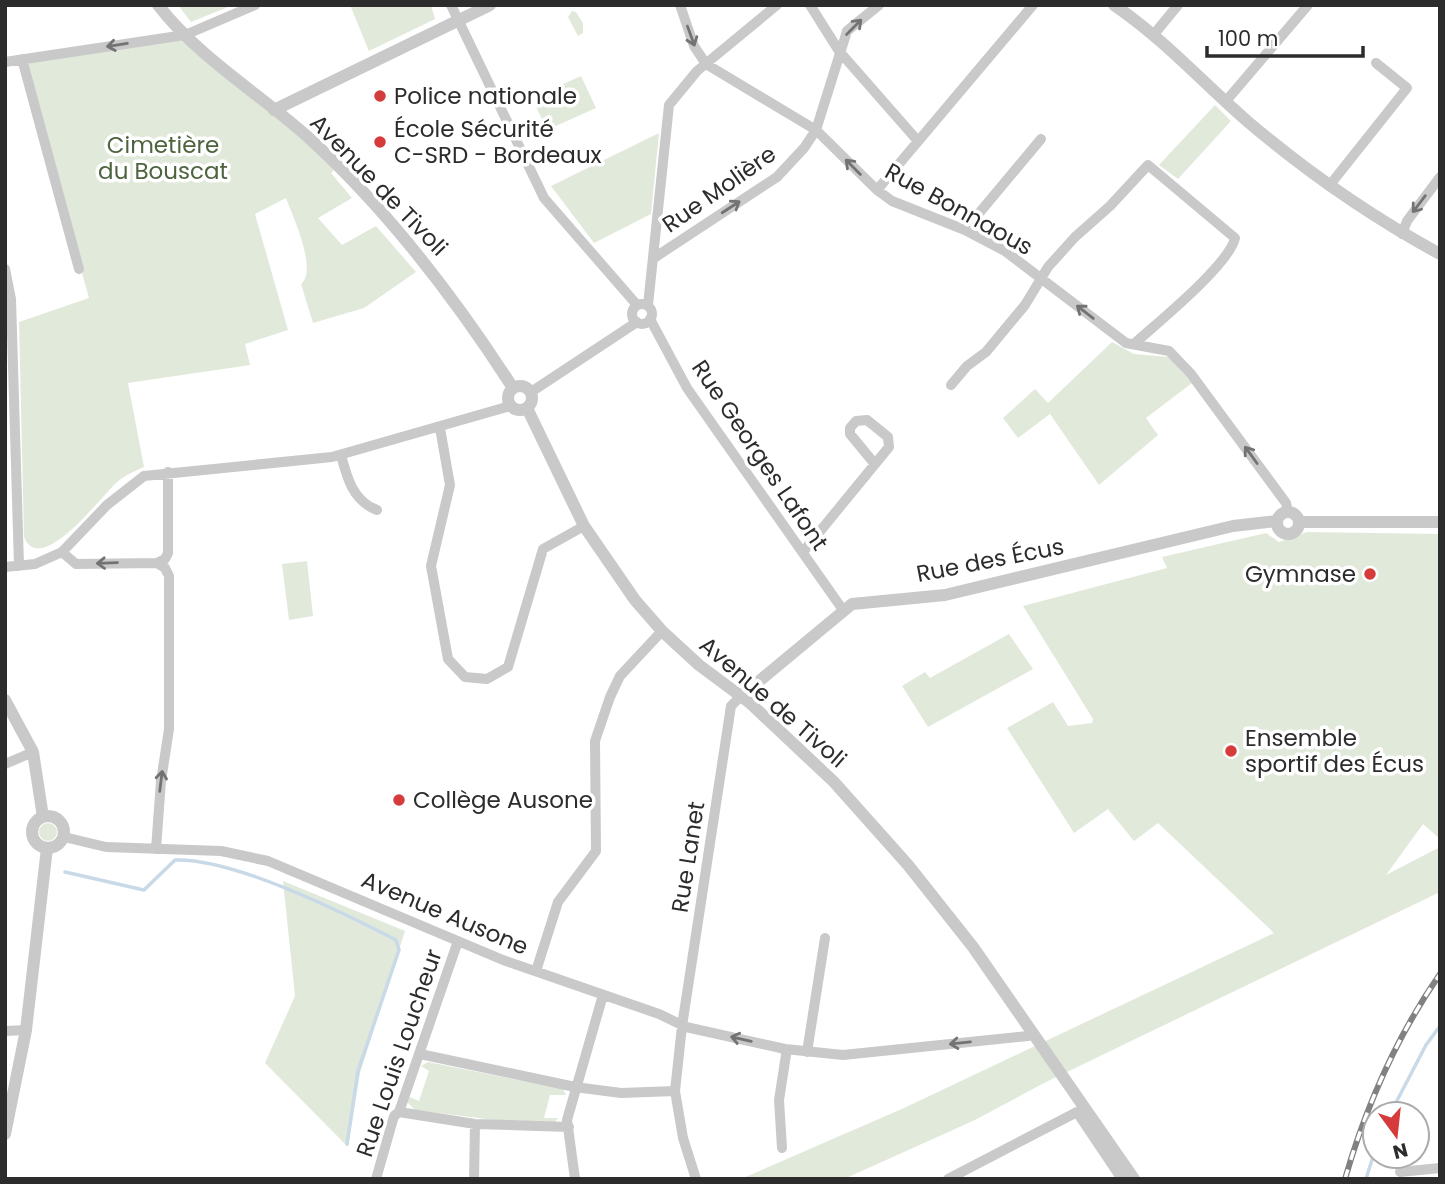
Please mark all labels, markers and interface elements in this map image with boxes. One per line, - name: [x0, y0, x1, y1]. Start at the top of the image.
- scale bar: [1207, 14, 1363, 58]
- one-way arrow: [845, 19, 862, 36]
- one-way arrow: [685, 24, 698, 46]
- text: 100 m: [1218, 24, 1278, 53]
- one-way arrow: [106, 38, 129, 51]
- place label: Police nationale: [394, 80, 577, 112]
- marker: Police nationale: [372, 88, 388, 104]
- street label: Avenue de Tivoli: [303, 107, 455, 263]
- place label: École Sécurité C-SRD - Bordeaux: [394, 113, 602, 171]
- park label: Cimetière du Bouscat: [98, 129, 228, 187]
- marker: École Sécurité C-SRD - Bordeaux: [372, 134, 388, 150]
- street label: Rue Molière: [656, 138, 782, 240]
- street label: Rue Bonnaous: [879, 155, 1039, 263]
- one-way arrow: [845, 159, 862, 176]
- one-way arrow: [1412, 195, 1427, 214]
- one-way arrow: [721, 200, 741, 214]
- one-way arrow: [1077, 305, 1095, 320]
- street label: Rue Georges Lafont: [684, 353, 836, 557]
- one-way arrow: [1243, 446, 1258, 465]
- street label: Rue des Écus: [914, 530, 1066, 590]
- one-way arrow: [96, 557, 119, 570]
- place label: Gymnase: [1245, 558, 1356, 590]
- marker: Gymnase: [1362, 566, 1378, 582]
- street label: Avenue de Tivoli: [693, 629, 853, 775]
- place label: Ensemble sportif des Écus: [1245, 722, 1424, 780]
- marker: Ensemble sportif des Écus: [1223, 743, 1239, 759]
- one-way arrow: [155, 770, 168, 792]
- place label: Collège Ausone: [413, 784, 593, 816]
- marker: Collège Ausone: [391, 792, 407, 808]
- street label: Rue Lanet: [663, 799, 713, 915]
- street label: Avenue Ausone: [357, 863, 533, 963]
- street label: Rue Louis Loucheur: [348, 945, 450, 1161]
- one-way arrow: [730, 1032, 753, 1045]
- one-way arrow: [949, 1037, 972, 1050]
- north arrow: [1361, 1100, 1431, 1170]
- text: N: [1390, 1136, 1411, 1166]

